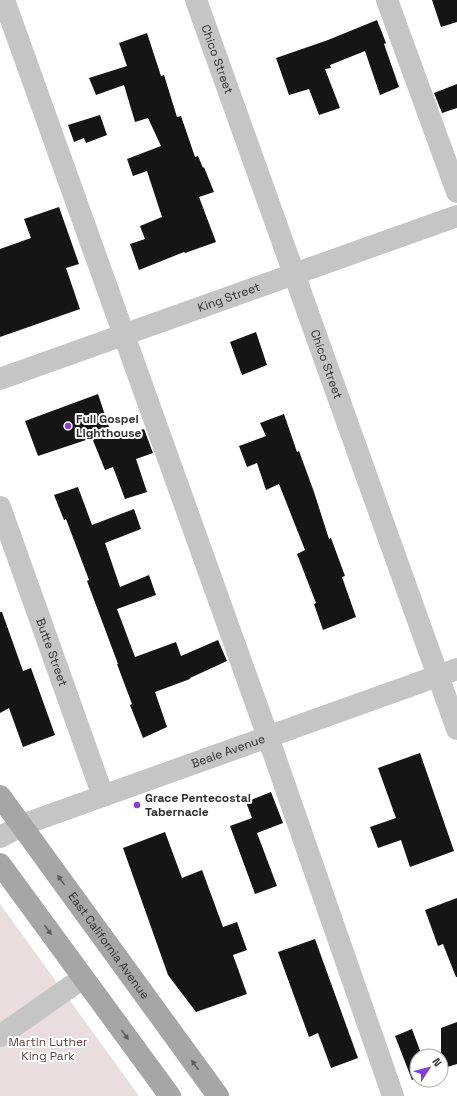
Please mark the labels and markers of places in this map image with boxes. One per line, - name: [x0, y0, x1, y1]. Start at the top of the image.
- place label: Full Gospel Lighthouse: [76, 411, 141, 441]
- marker: Full Gospel Lighthouse: [63, 421, 73, 431]
- place label: Grace Pentecostal Tabernacle: [145, 790, 251, 820]
- marker: Grace Pentecostal Tabernacle: [132, 800, 142, 810]

